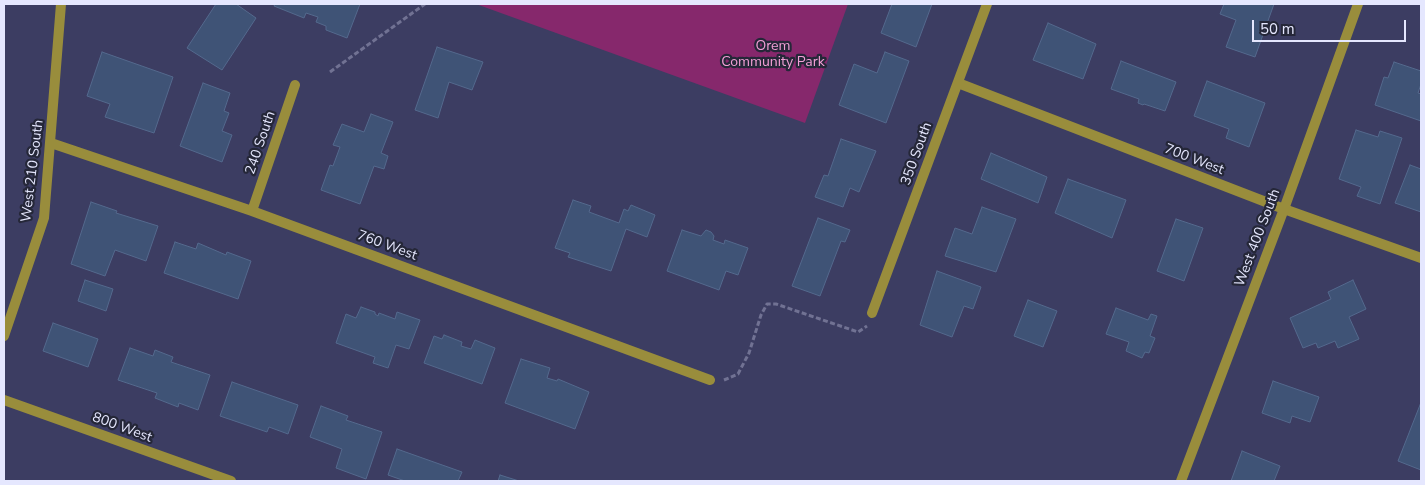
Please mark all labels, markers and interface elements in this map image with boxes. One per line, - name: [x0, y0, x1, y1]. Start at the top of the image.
- scale bar: [1255, 10, 1409, 42]
- text: 50 m: [1260, 19, 1295, 39]
- park label: Orem Community Park: [721, 39, 825, 72]
- street label: 240 South: [242, 109, 280, 177]
- street label: West 210 South: [18, 119, 48, 223]
- street label: 350 South: [898, 120, 936, 188]
- street label: 700 West: [1162, 141, 1226, 179]
- street label: West 400 South: [1232, 187, 1284, 289]
- street label: 760 West: [355, 227, 419, 265]
- street label: 800 West: [90, 409, 154, 447]

